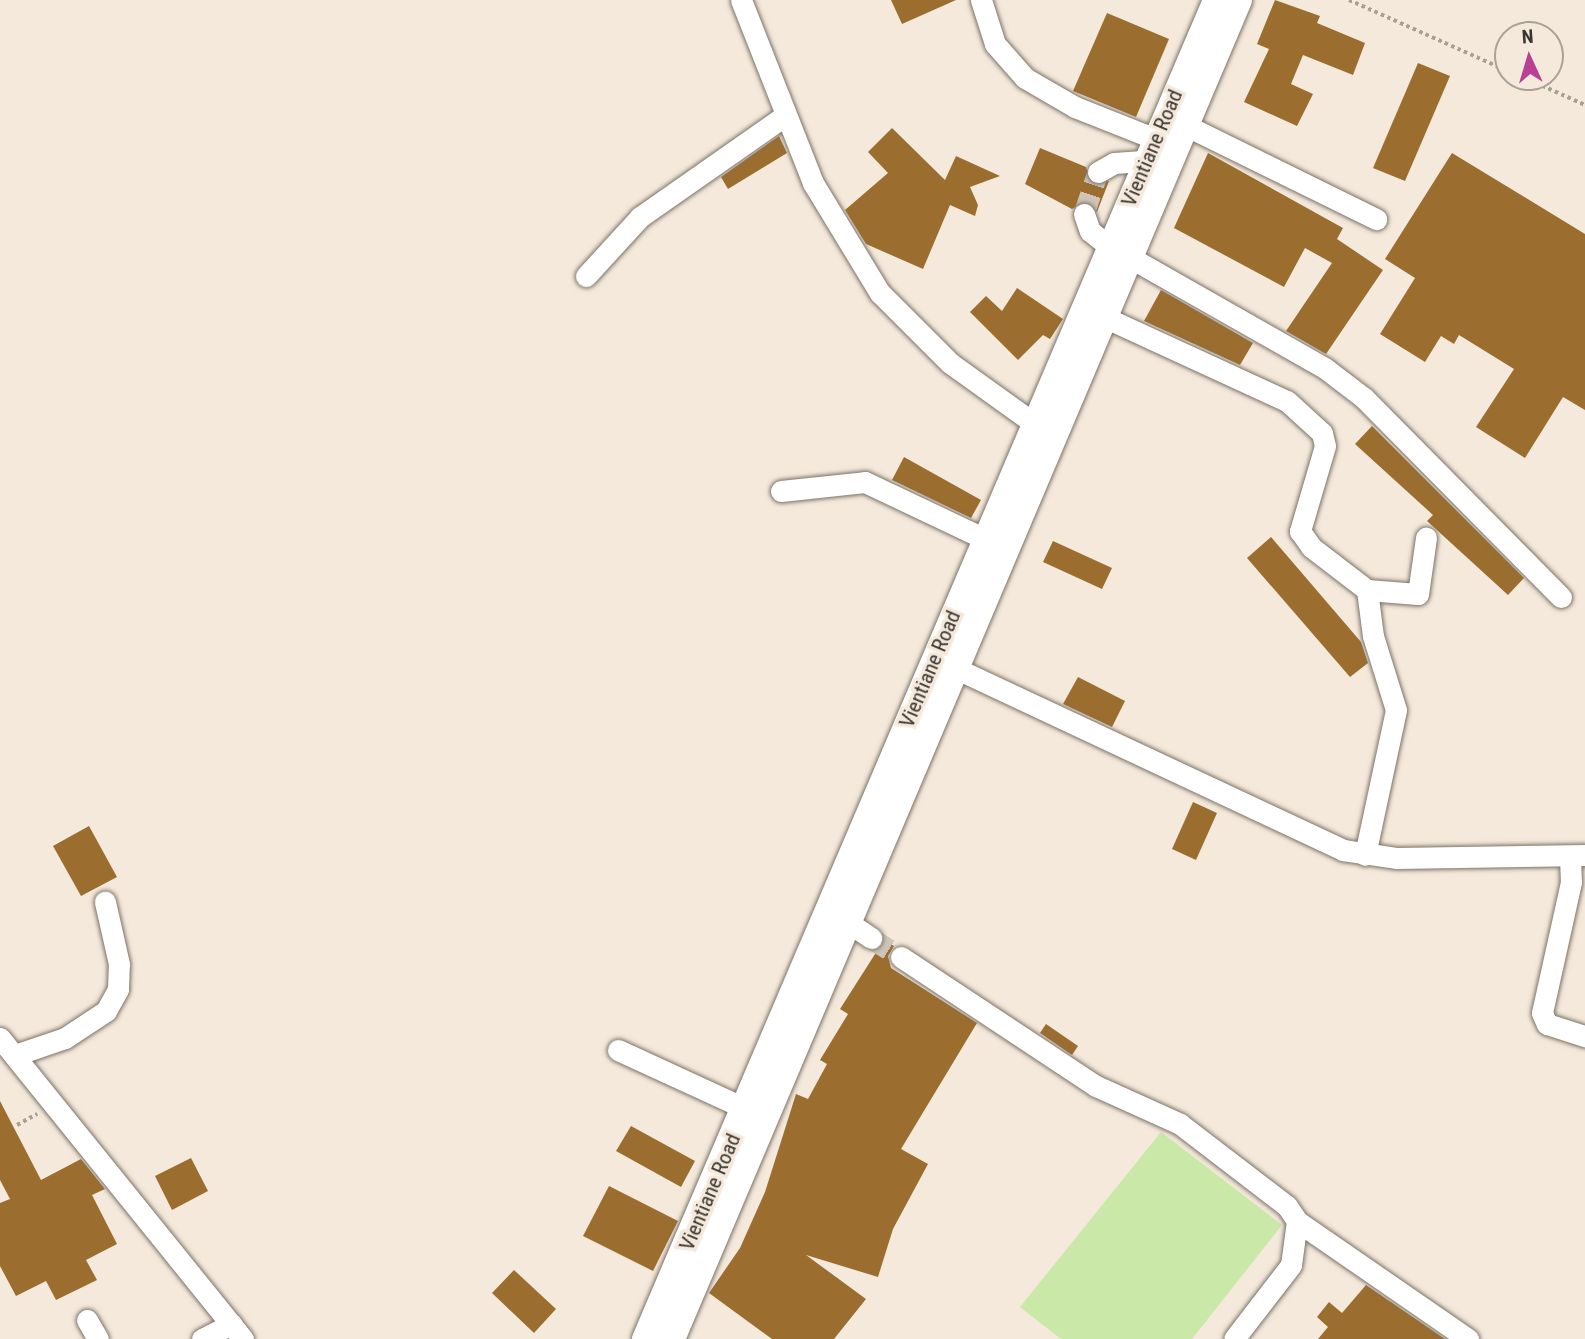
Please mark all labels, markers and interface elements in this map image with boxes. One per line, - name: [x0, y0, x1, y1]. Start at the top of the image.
- north arrow: [1494, 21, 1564, 91]
- text: N: [1521, 25, 1534, 48]
- street label: Vientiane Road: [1116, 86, 1188, 210]
- street label: Vientiane Road: [894, 607, 966, 731]
- street label: Vientiane Road: [674, 1130, 746, 1254]

